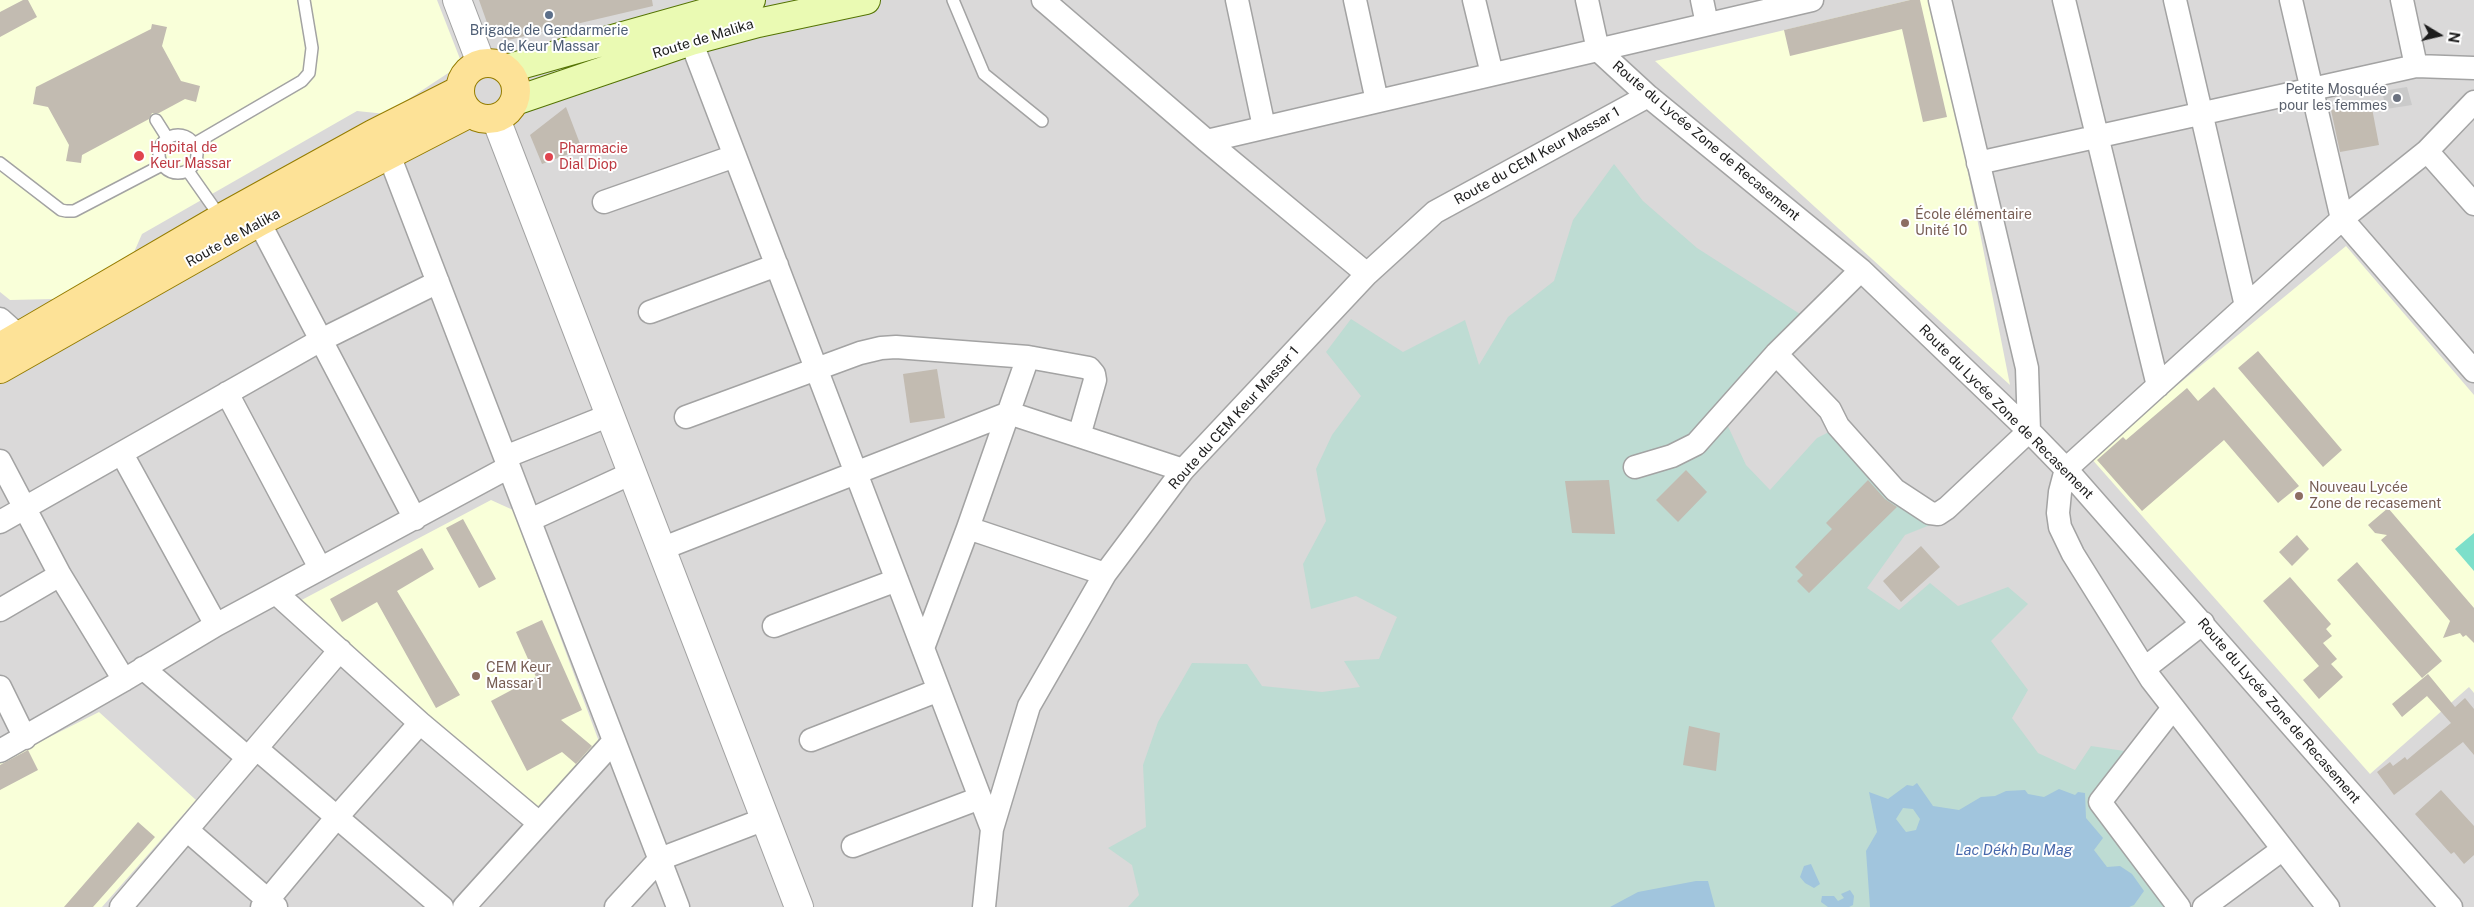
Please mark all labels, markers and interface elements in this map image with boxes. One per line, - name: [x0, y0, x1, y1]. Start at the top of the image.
- marker: Brigade de Gendarmerie de Keur Massar: [543, 9, 555, 21]
- north arrow: [2414, 10, 2464, 60]
- street label: Route de Malika: [650, 16, 756, 62]
- place label: Brigade de Gendarmerie de Keur Massar: [470, 23, 628, 56]
- text: N: [2445, 31, 2463, 44]
- street label: Route du Lycée Zone de Recasement: [1609, 57, 1803, 225]
- place label: Petite Mosquée pour les femmes: [2279, 82, 2387, 114]
- marker: Petite Mosquée pour les femmes: [2391, 92, 2403, 104]
- street label: Route du CEM Keur Massar 1: [1451, 103, 1623, 209]
- place label: Hopital de Keur Massar: [150, 140, 232, 172]
- place label: Pharmacie Dial Diop: [559, 141, 628, 174]
- marker: Hopital de Keur Massar: [132, 149, 146, 163]
- marker: Pharmacie Dial Diop: [543, 151, 555, 163]
- street label: Route de Malika: [183, 205, 283, 271]
- place label: École élémentaire Unité 10: [1915, 207, 2032, 240]
- marker: École élémentaire Unité 10: [1899, 217, 1911, 229]
- street label: Route du Lycée Zone de Recasement: [1915, 321, 2097, 503]
- street label: Route du CEM Keur Massar 1: [1165, 343, 1303, 493]
- place label: Nouveau Lycée Zone de recasement: [2309, 480, 2441, 512]
- marker: Nouveau Lycée Zone de recasement: [2293, 490, 2305, 502]
- street label: Route du Lycée Zone de Recasement: [2194, 615, 2364, 807]
- place label: CEM Keur Massar 1: [486, 660, 551, 692]
- marker: CEM Keur Massar 1: [470, 670, 482, 682]
- water label: Lac Dékh Bu Mag: [1955, 841, 2073, 859]

